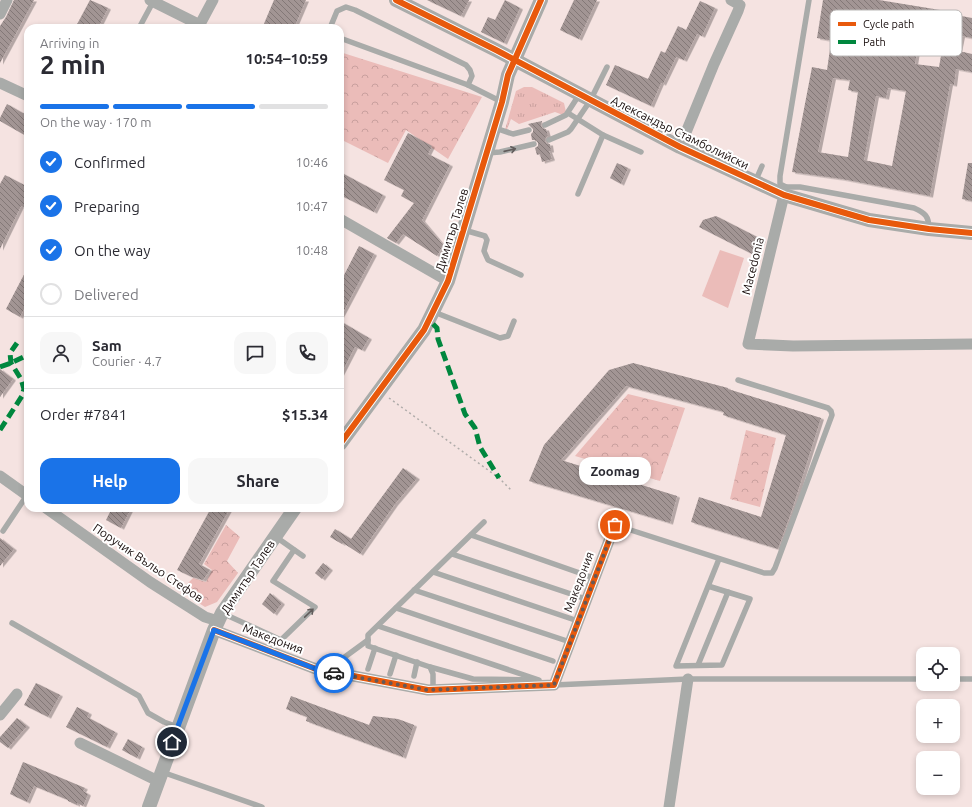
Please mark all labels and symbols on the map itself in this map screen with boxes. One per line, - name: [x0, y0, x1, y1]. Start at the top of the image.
- legend: [830, 10, 962, 56]
- text: Cycle path: [863, 18, 914, 30]
- text: Path: [863, 36, 886, 48]
- street label: Александър Стамболийски: [609, 93, 751, 172]
- one-way arrow: [503, 145, 516, 153]
- street label: Димитър Талев: [433, 187, 470, 273]
- street label: Macedonia: [739, 236, 766, 296]
- callout: Zoomag: [579, 457, 651, 485]
- pin: [598, 508, 632, 542]
- street label: Поручик Въльо Стефов: [91, 521, 206, 604]
- street label: Димитър Талев: [218, 537, 277, 616]
- street label: Македония: [561, 550, 596, 614]
- one-way arrow: [304, 608, 315, 617]
- street label: Македония: [241, 621, 305, 656]
- courier: [314, 653, 354, 693]
- pin: [155, 725, 189, 759]

